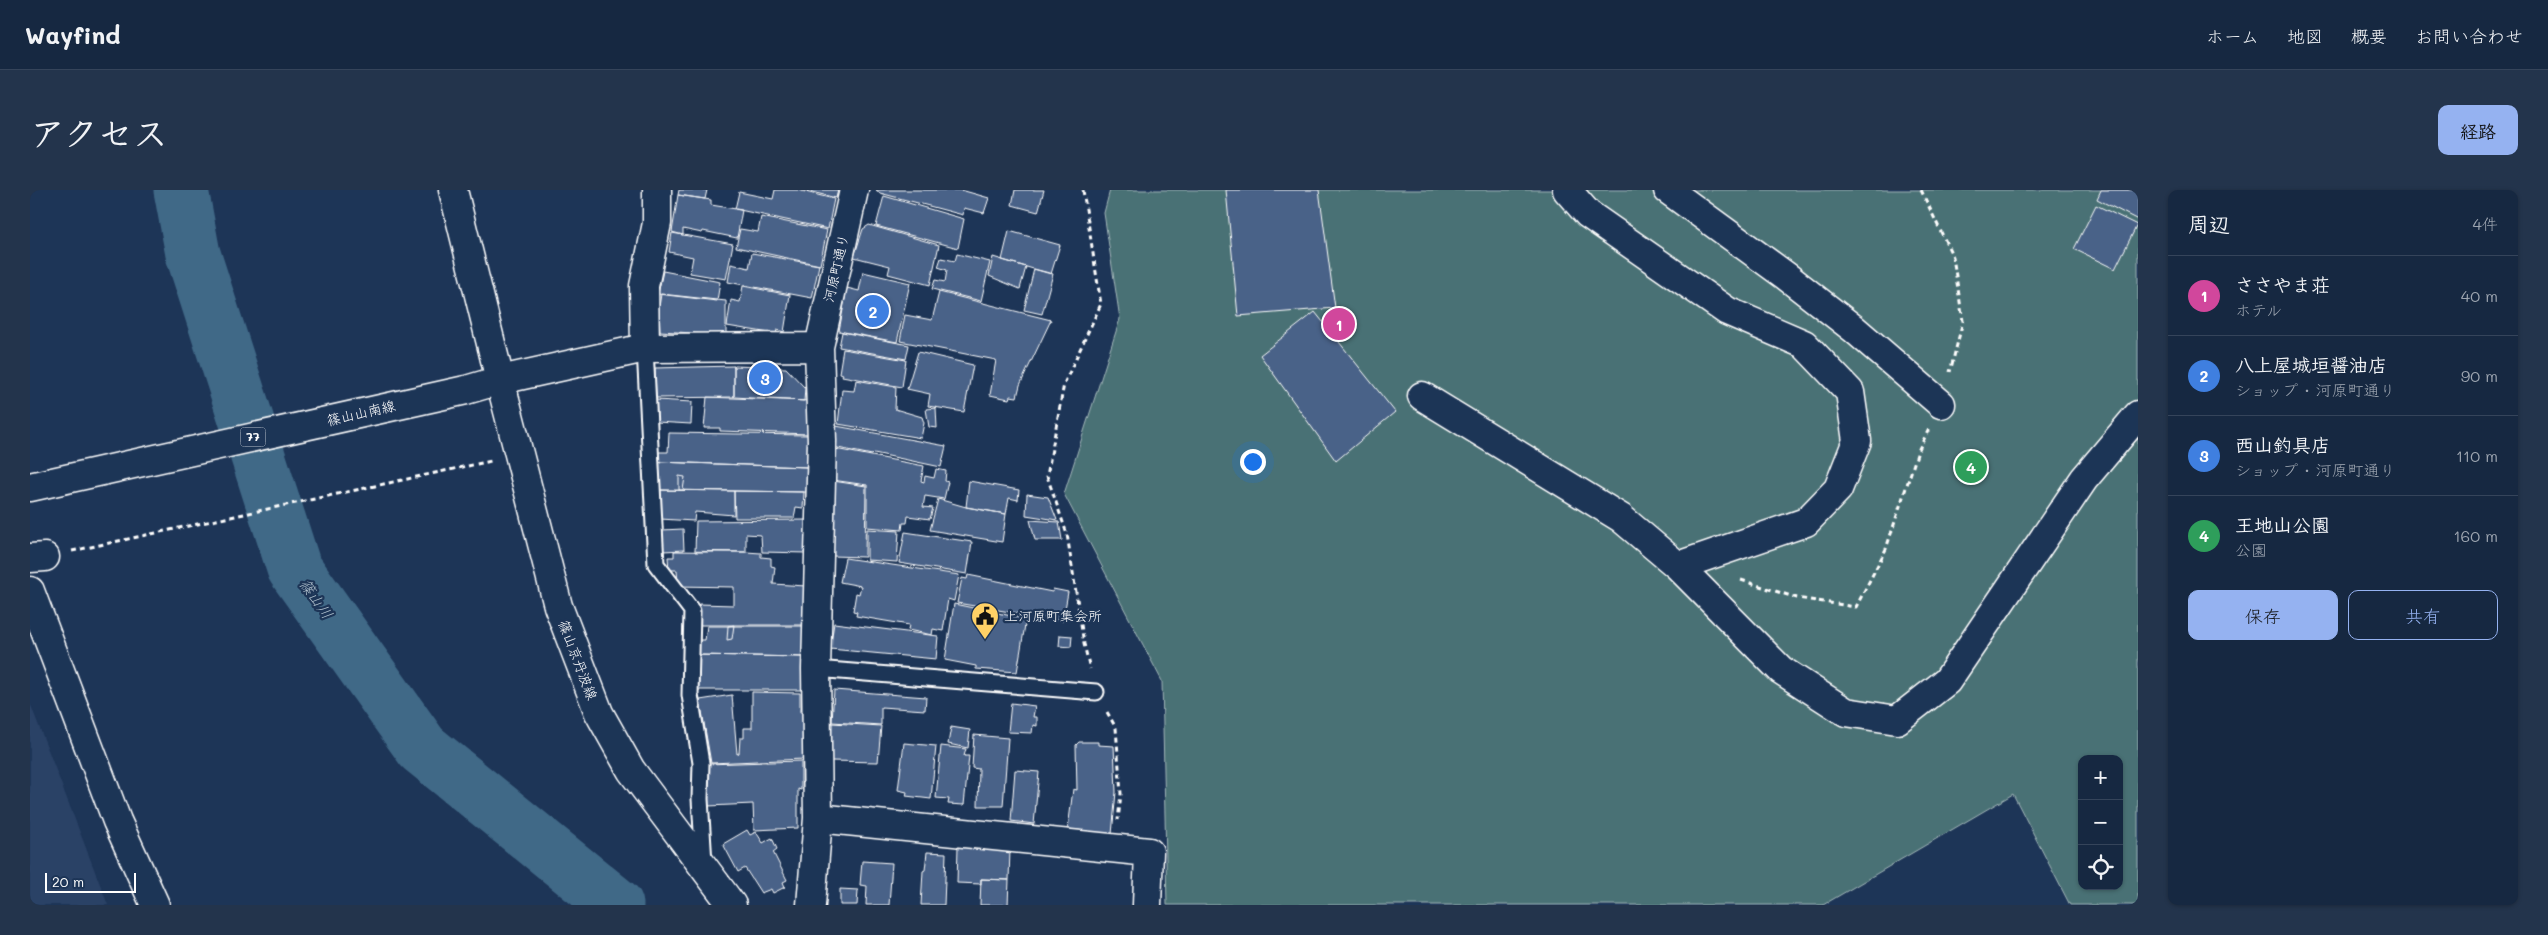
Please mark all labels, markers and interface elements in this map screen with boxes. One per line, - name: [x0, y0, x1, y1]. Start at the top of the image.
- text: Wayfind: [25, 19, 121, 50]
- text: ホーム: [2206, 24, 2259, 48]
- text: 地図: [2287, 24, 2323, 48]
- text: 概要: [2351, 24, 2387, 48]
- text: お問い合わせ: [2415, 24, 2523, 48]
- button: 経路: [2438, 105, 2518, 155]
- text: アクセス: [30, 109, 168, 155]
- text: 周辺: [2188, 210, 2230, 237]
- text: 4件: [2473, 213, 2498, 234]
- street label: 河原町通り: [818, 232, 853, 304]
- text: ささやま荘: [2235, 272, 2330, 297]
- text: 1: [2200, 285, 2208, 306]
- text: 40 m: [2461, 285, 2498, 306]
- pin: 2: [857, 292, 889, 330]
- text: ホテル: [2235, 299, 2282, 320]
- pin: 1: [1323, 305, 1355, 343]
- text: 八上屋城垣醤油店: [2235, 352, 2387, 377]
- pin: 3: [749, 359, 781, 397]
- text: 2: [2200, 365, 2208, 386]
- text: 90 m: [2461, 365, 2498, 386]
- text: ショップ · 河原町通り: [2235, 379, 2396, 400]
- street label: 篠山山南線: [325, 395, 397, 430]
- road number: 77: [240, 428, 266, 446]
- text: 西山釣具店: [2235, 432, 2330, 457]
- text: 3: [2199, 445, 2209, 466]
- text: 110 m: [2456, 445, 2498, 466]
- pin: 4: [1955, 448, 1987, 486]
- your location: [1240, 449, 1266, 475]
- text: ショップ · 河原町通り: [2235, 459, 2396, 480]
- text: 王地山公園: [2235, 512, 2330, 537]
- text: 4: [2199, 525, 2209, 546]
- text: 160 m: [2453, 525, 2498, 546]
- text: 公園: [2235, 539, 2267, 560]
- water label: 篠山川: [296, 574, 338, 623]
- button: 保存: [2188, 590, 2338, 640]
- button: 共有: [2348, 590, 2498, 640]
- public building icon: 上河原町集会所: [970, 601, 1000, 640]
- place label: 上河原町集会所: [1004, 606, 1102, 625]
- street label: 篠山京丹波線: [555, 617, 602, 702]
- map controls: [2078, 755, 2123, 890]
- button: +: [2078, 755, 2123, 800]
- button: −: [2078, 800, 2123, 845]
- button: locate: [2078, 845, 2123, 890]
- scale bar: [45, 870, 136, 893]
- text: 20 m: [52, 872, 84, 891]

